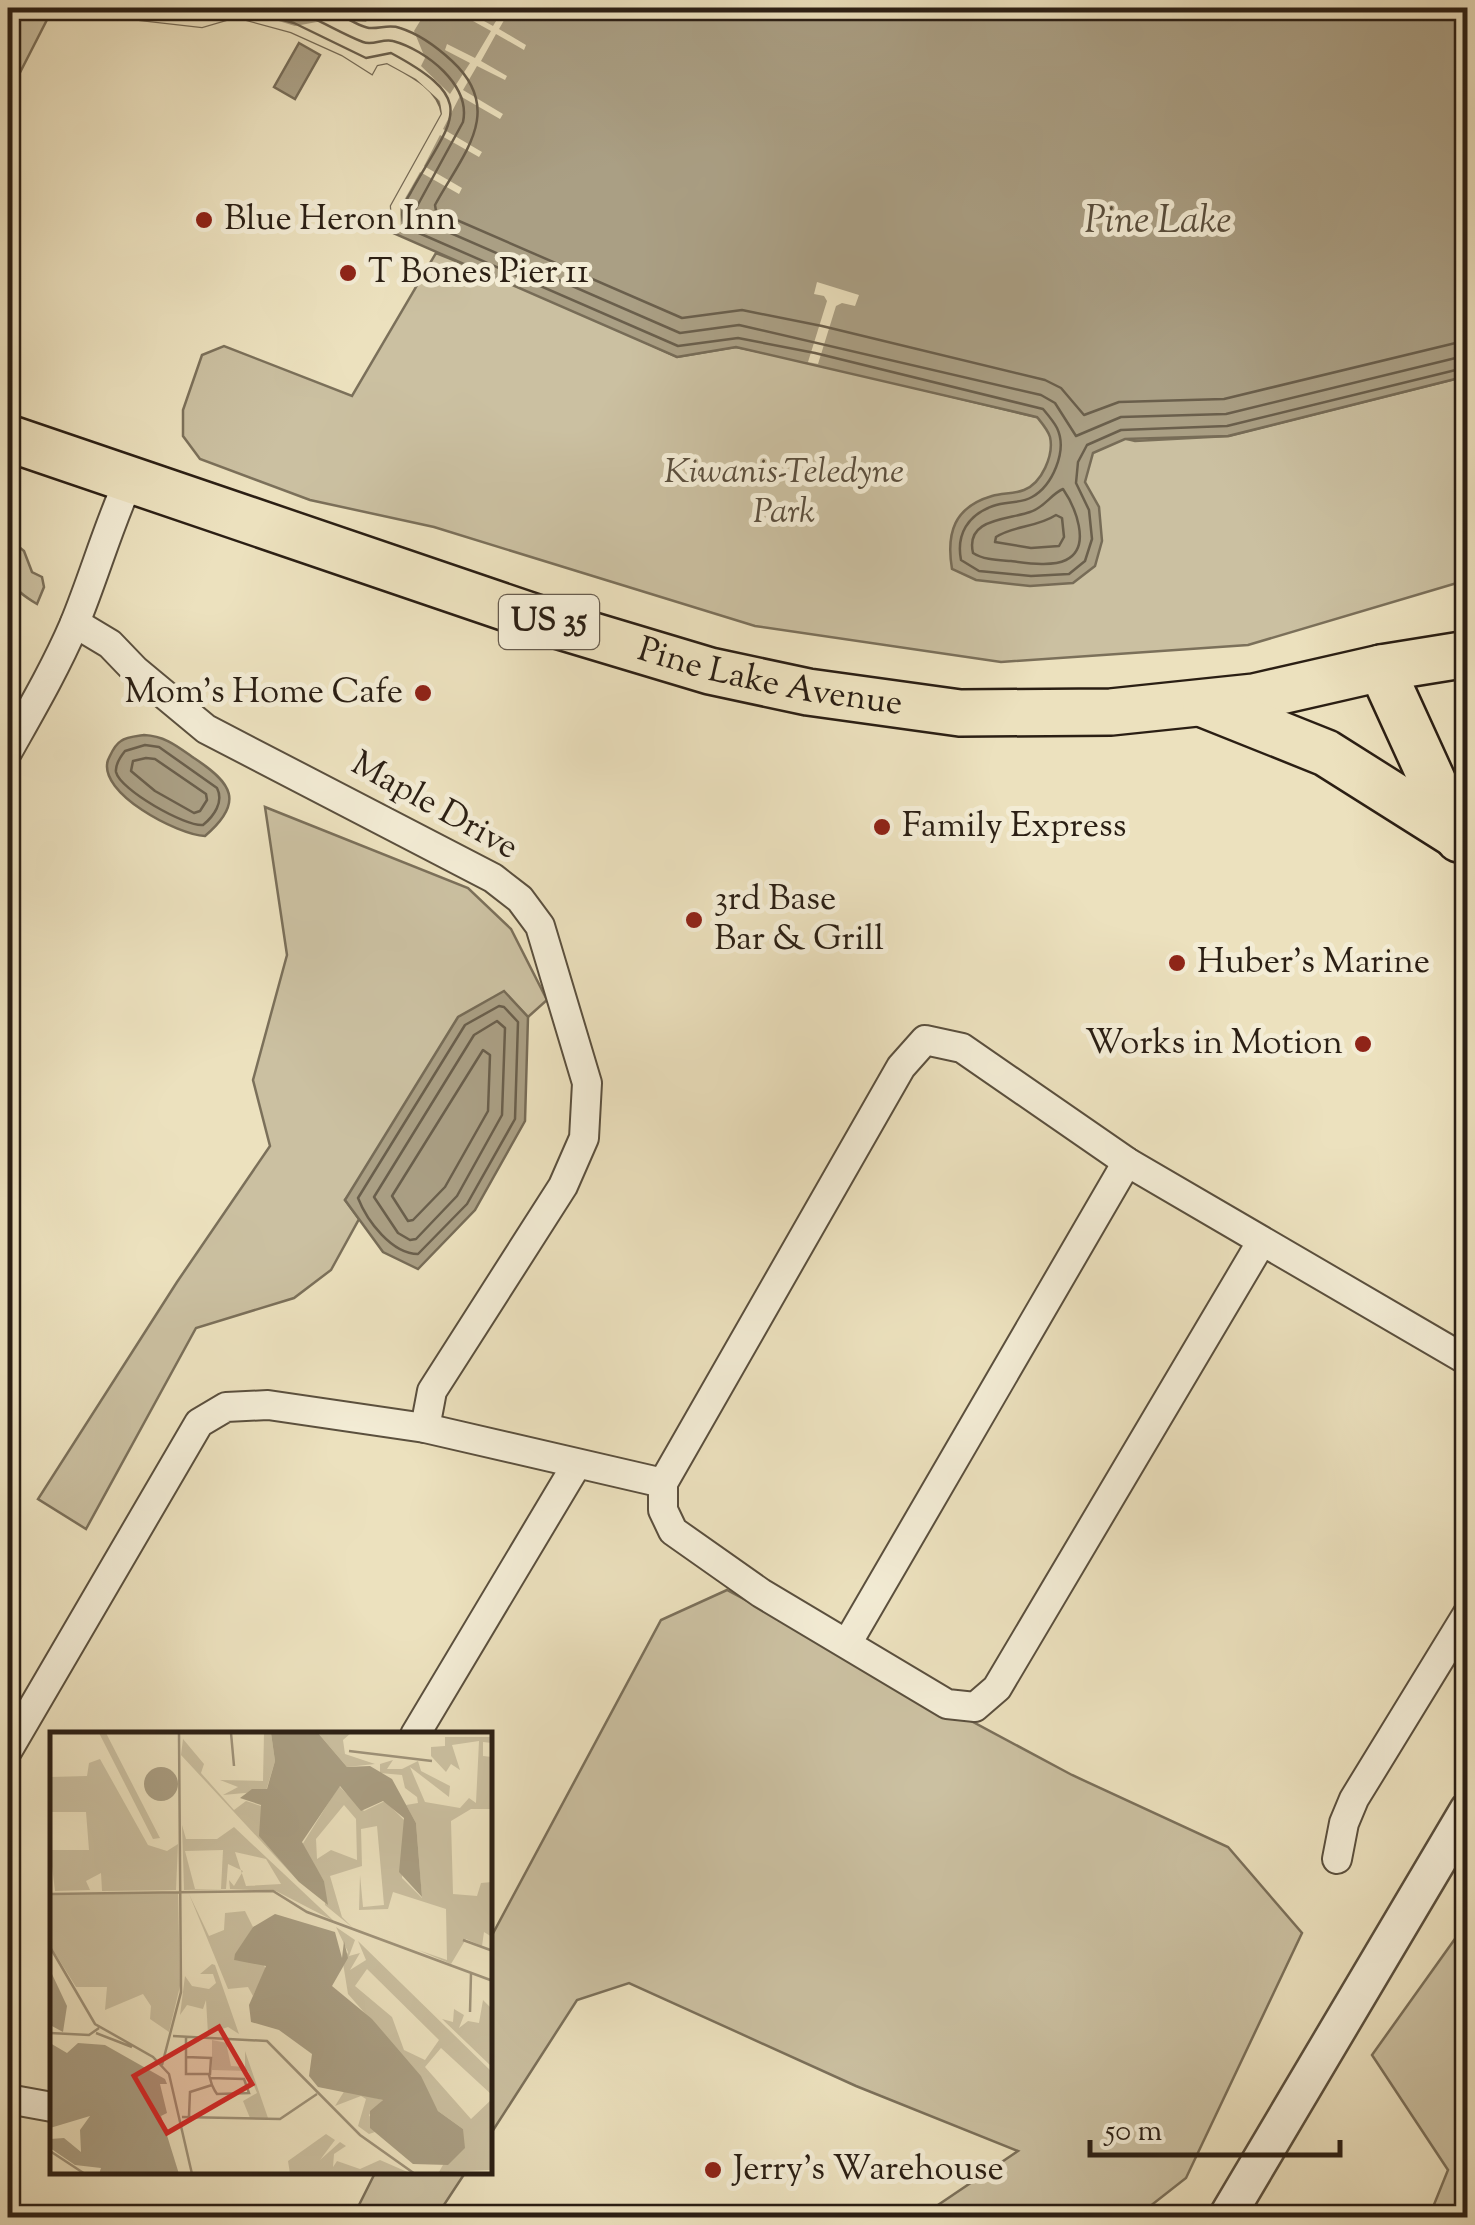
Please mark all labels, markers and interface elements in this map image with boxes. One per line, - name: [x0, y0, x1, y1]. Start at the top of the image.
- place label: Blue Heron Inn: [224, 195, 456, 246]
- water label: Pine Lake: [1084, 196, 1232, 250]
- marker: Blue Heron Inn: [193, 209, 215, 231]
- place label: T Bones Pier 11: [368, 248, 589, 299]
- marker: T Bones Pier 11: [337, 262, 359, 284]
- park label: Kiwanis-Teledyne Park: [664, 448, 904, 539]
- road number: US 35: [499, 595, 599, 649]
- street label: Pine Lake Avenue: [631, 625, 906, 730]
- place label: Mom's Home Cafe: [124, 668, 403, 719]
- marker: Mom's Home Cafe: [412, 682, 434, 704]
- street label: Maple Drive: [341, 740, 527, 874]
- place label: Family Express: [902, 802, 1127, 853]
- marker: Family Express: [871, 816, 893, 838]
- place label: 3rd Base Bar & Grill: [714, 875, 884, 966]
- marker: 3rd Base Bar & Grill: [683, 909, 705, 931]
- place label: Huber's Marine: [1197, 938, 1430, 989]
- marker: Huber's Marine: [1166, 952, 1188, 974]
- place label: Works in Motion: [1085, 1019, 1343, 1070]
- marker: Works in Motion: [1352, 1033, 1374, 1055]
- inset map: [50, 1732, 492, 2175]
- scale bar: [1090, 2095, 1340, 2157]
- text: 50 m: [1103, 2111, 1163, 2154]
- place label: Jerry's Warehouse: [731, 2145, 1004, 2196]
- marker: Jerry's Warehouse: [702, 2159, 724, 2181]

